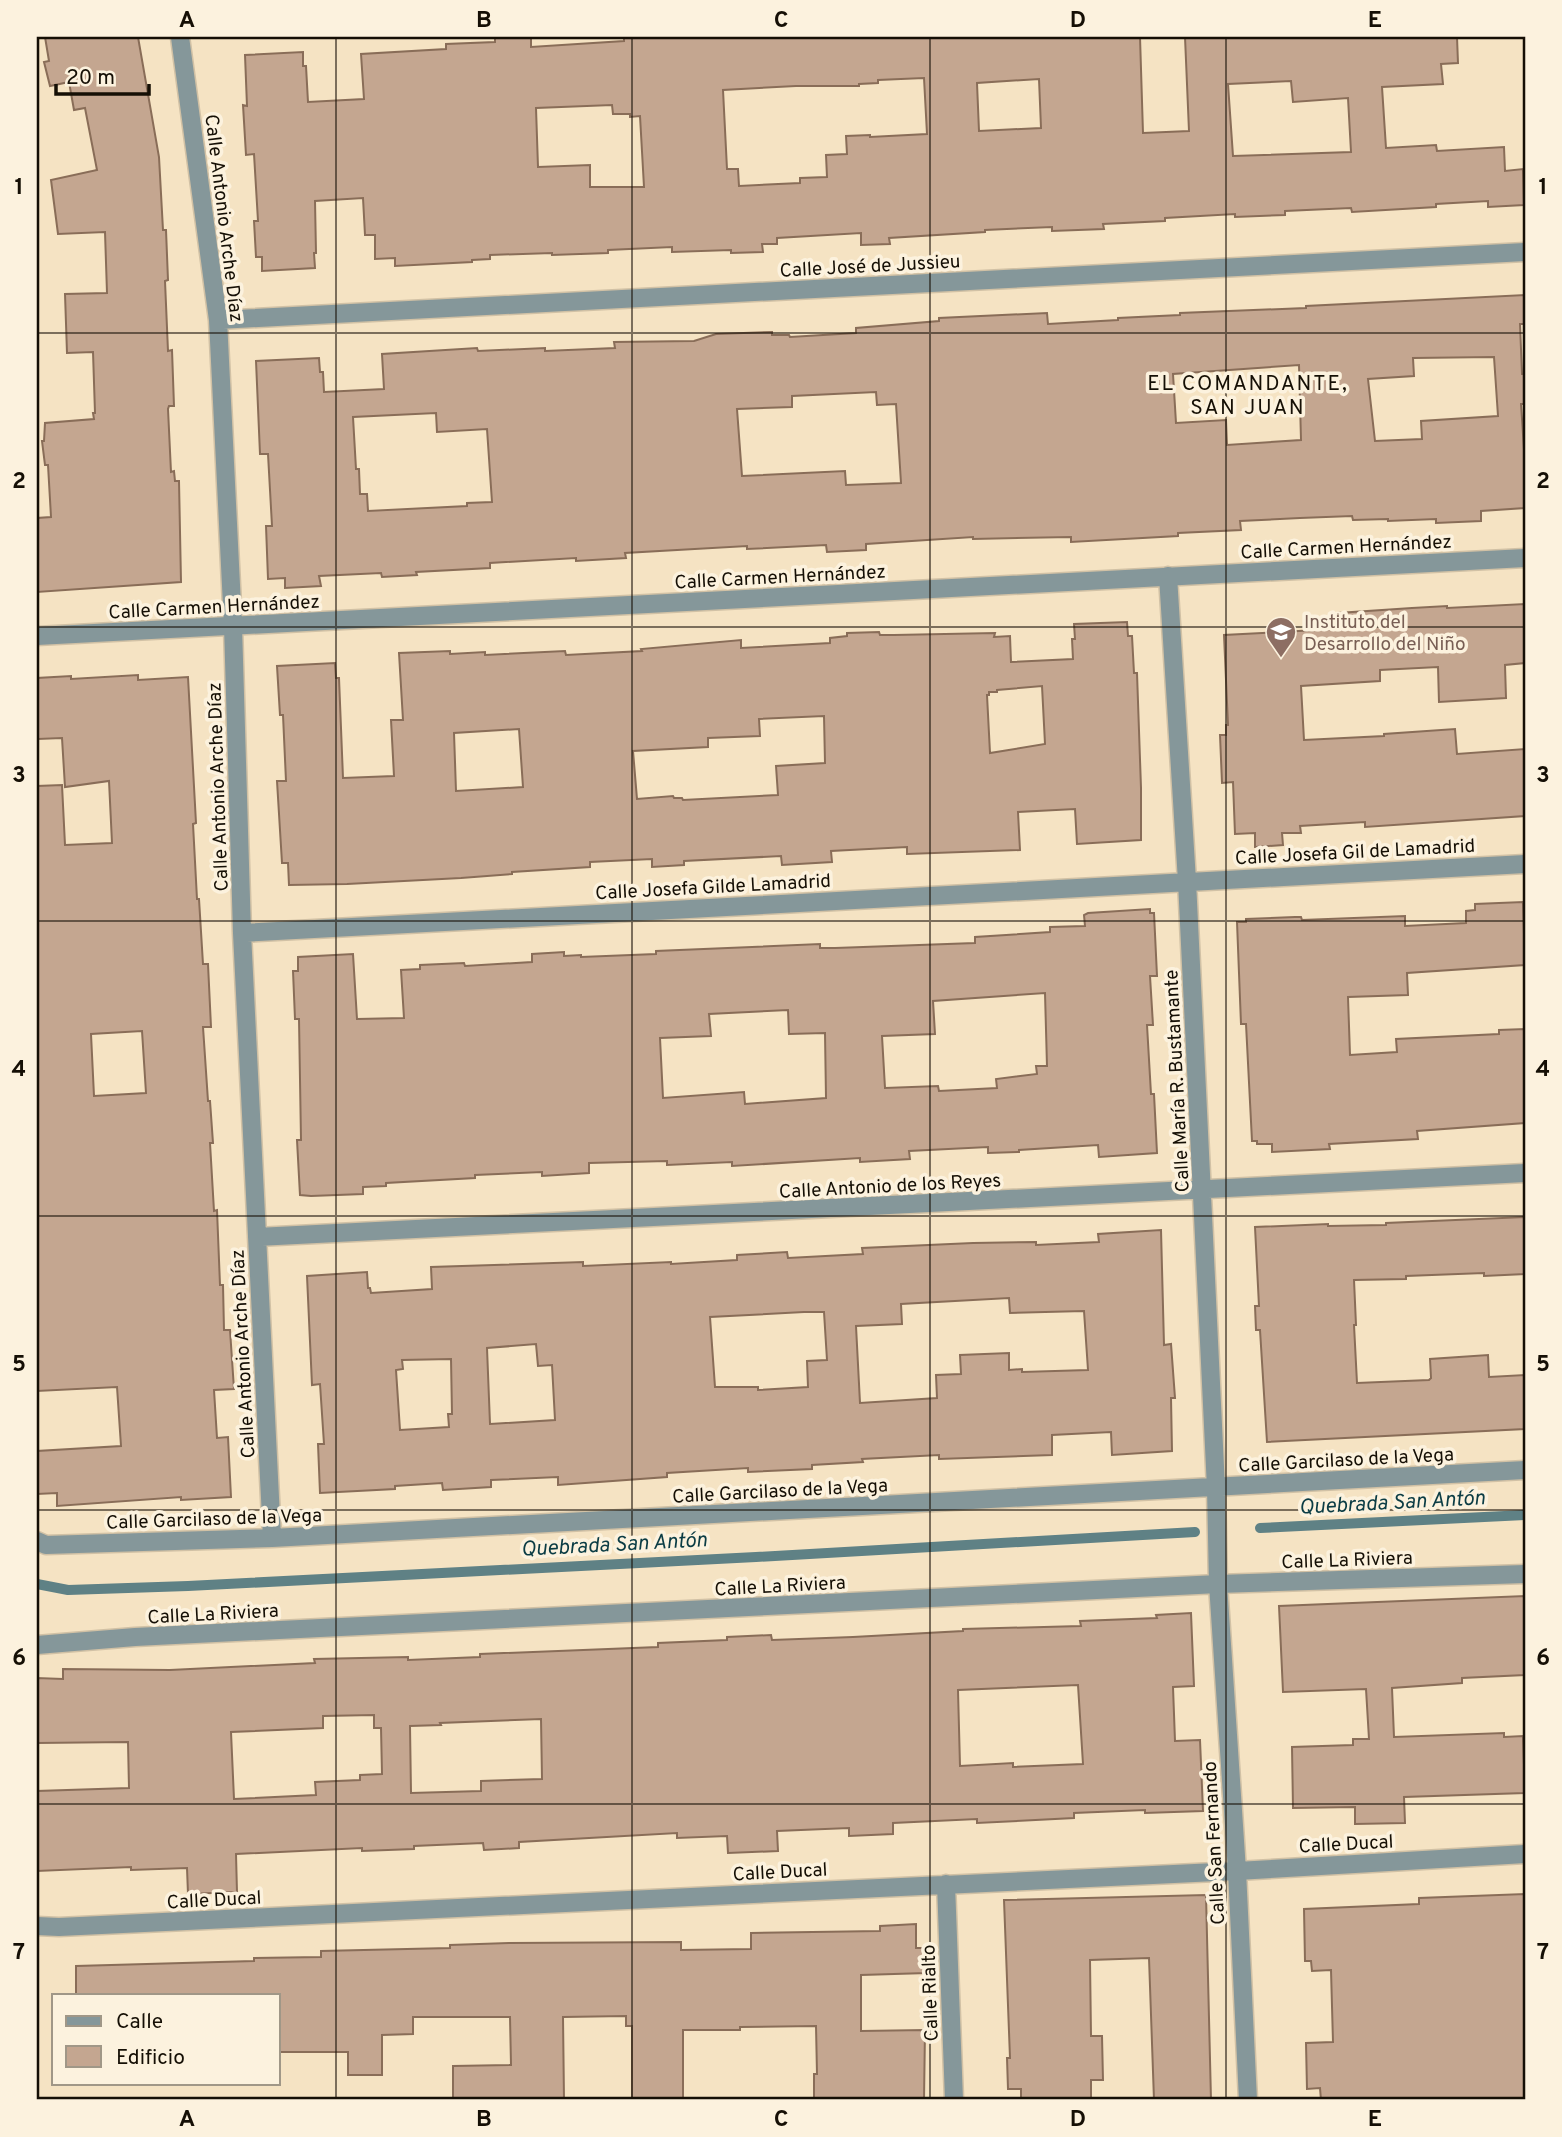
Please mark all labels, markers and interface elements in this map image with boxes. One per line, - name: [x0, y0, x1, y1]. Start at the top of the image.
- text: A: [179, 7, 195, 36]
- text: B: [476, 7, 492, 36]
- text: C: [774, 7, 788, 36]
- text: D: [1070, 7, 1086, 36]
- text: E: [1368, 7, 1382, 36]
- scale bar: [56, 52, 149, 96]
- text: 20 m: [66, 65, 115, 92]
- street label: Calle Antonio Arche Díaz: [198, 113, 248, 324]
- text: 1: [14, 174, 24, 203]
- text: 1: [1538, 174, 1548, 203]
- street label: Calle José de Jussieu: [779, 250, 961, 284]
- district label: EL COMANDANTE, SAN JUAN: [1147, 371, 1349, 422]
- text: 2: [12, 468, 26, 497]
- text: 2: [1536, 468, 1550, 497]
- street label: Calle Carmen Hernández: [1240, 530, 1452, 566]
- street label: Calle Carmen Hernández: [674, 560, 886, 596]
- street label: Calle Carmen Hernández: [108, 590, 320, 626]
- place label: Instituto del Desarrollo del Niño: [1304, 611, 1466, 657]
- school or university icon: Instituto del Desarrollo del Niño: [1264, 615, 1298, 659]
- street label: Calle Antonio Arche Díaz: [203, 682, 235, 892]
- text: 3: [12, 762, 26, 791]
- text: 3: [1536, 762, 1550, 791]
- street label: Calle Josefa Gil de Lamadrid: [1234, 835, 1476, 871]
- street label: Calle Josefa Gilde Lamadrid: [595, 870, 832, 906]
- street label: Calle María R. Bustamante: [1160, 969, 1196, 1193]
- text: 4: [12, 1056, 26, 1085]
- text: 4: [1536, 1056, 1550, 1085]
- street label: Calle Antonio de los Reyes: [778, 1169, 1002, 1205]
- street label: Calle Antonio Arche Díaz: [227, 1249, 261, 1459]
- text: 5: [12, 1351, 26, 1380]
- text: 5: [1536, 1351, 1550, 1380]
- street label: Calle Garcilaso de la Vega: [1237, 1443, 1455, 1479]
- street label: Calle Garcilaso de la Vega: [671, 1474, 889, 1510]
- water label: Quebrada San Antón: [1298, 1485, 1486, 1522]
- street label: Calle Garcilaso de la Vega: [106, 1504, 323, 1536]
- water label: Quebrada San Antón: [520, 1527, 708, 1564]
- street label: Calle La Riviera: [1281, 1547, 1413, 1575]
- street label: Calle La Riviera: [714, 1572, 846, 1602]
- street label: Calle La Riviera: [147, 1600, 279, 1630]
- text: 6: [12, 1645, 26, 1674]
- text: 6: [1536, 1645, 1550, 1674]
- street label: Calle San Fernando: [1199, 1760, 1231, 1925]
- street label: Calle Ducal: [1298, 1831, 1394, 1859]
- street label: Calle Ducal: [732, 1859, 828, 1887]
- street label: Calle Ducal: [166, 1887, 262, 1915]
- text: 7: [13, 1939, 25, 1968]
- text: 7: [1537, 1939, 1549, 1968]
- street label: Calle Rialto: [917, 1944, 945, 2042]
- legend: [52, 1994, 280, 2084]
- text: Calle: [116, 2009, 163, 2036]
- text: Edificio: [116, 2045, 185, 2072]
- text: A: [179, 2106, 195, 2135]
- text: B: [476, 2106, 492, 2135]
- text: C: [774, 2106, 788, 2135]
- text: D: [1070, 2106, 1086, 2135]
- text: E: [1368, 2106, 1382, 2135]

